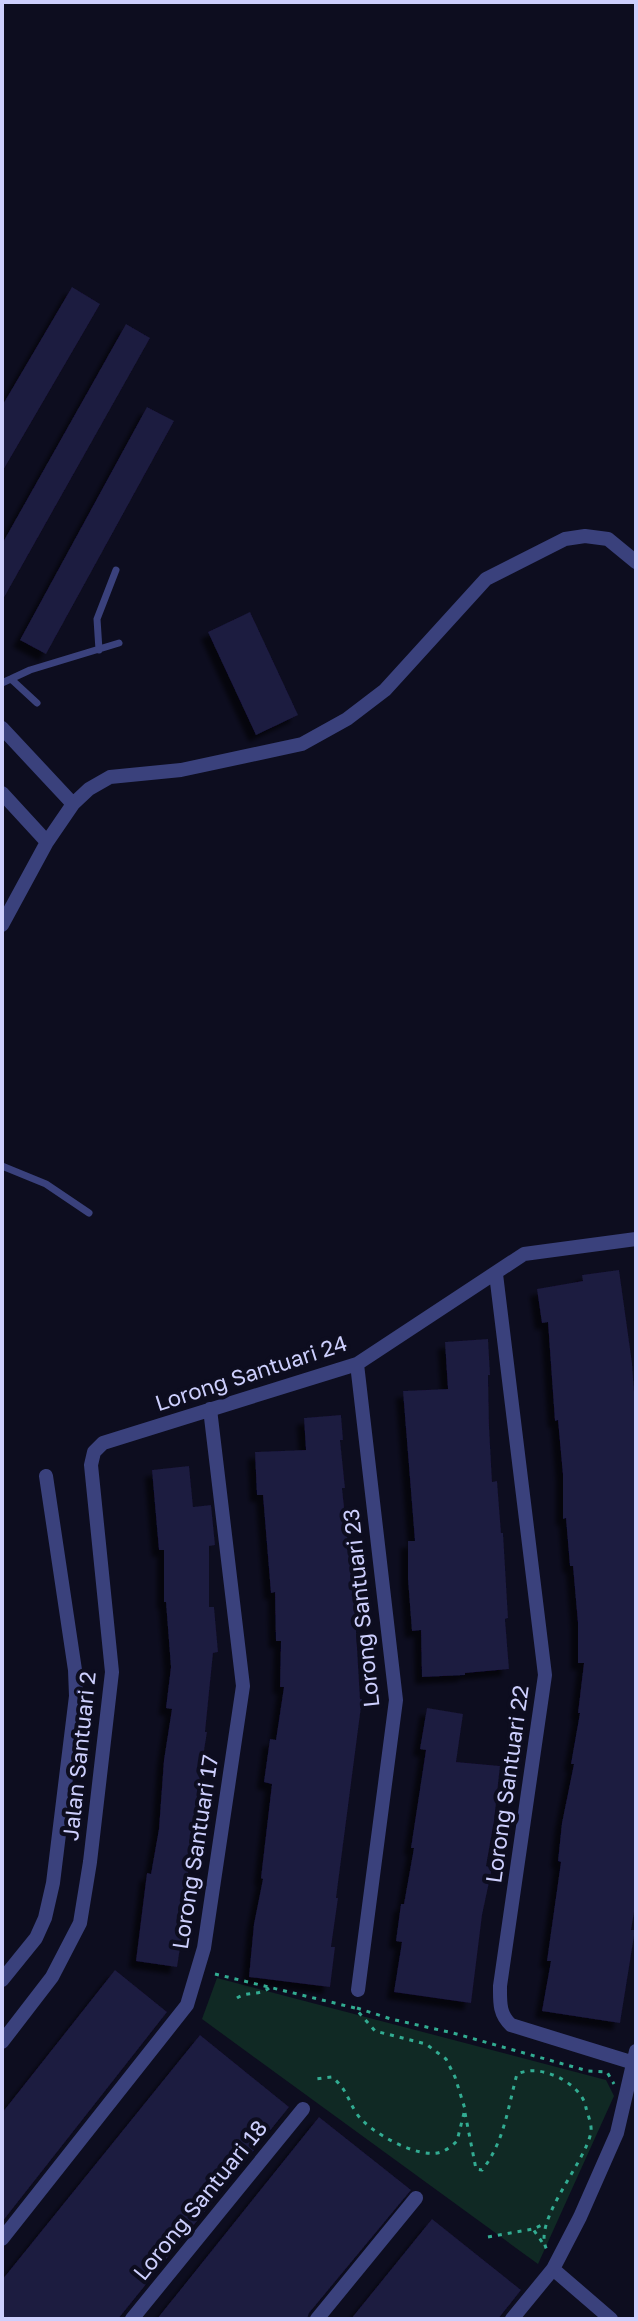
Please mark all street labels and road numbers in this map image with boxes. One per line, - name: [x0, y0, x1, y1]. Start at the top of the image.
- street label: Lorong Santuari 24: [151, 1329, 350, 1416]
- street label: Lorong Santuari 23: [337, 1507, 384, 1709]
- street label: Jalan Santuari 2: [56, 1670, 101, 1842]
- street label: Lorong Santuari 22: [479, 1683, 534, 1885]
- street label: Lorong Santuari 17: [166, 1753, 223, 1951]
- street label: Lorong Santuari 18: [127, 2114, 272, 2285]

